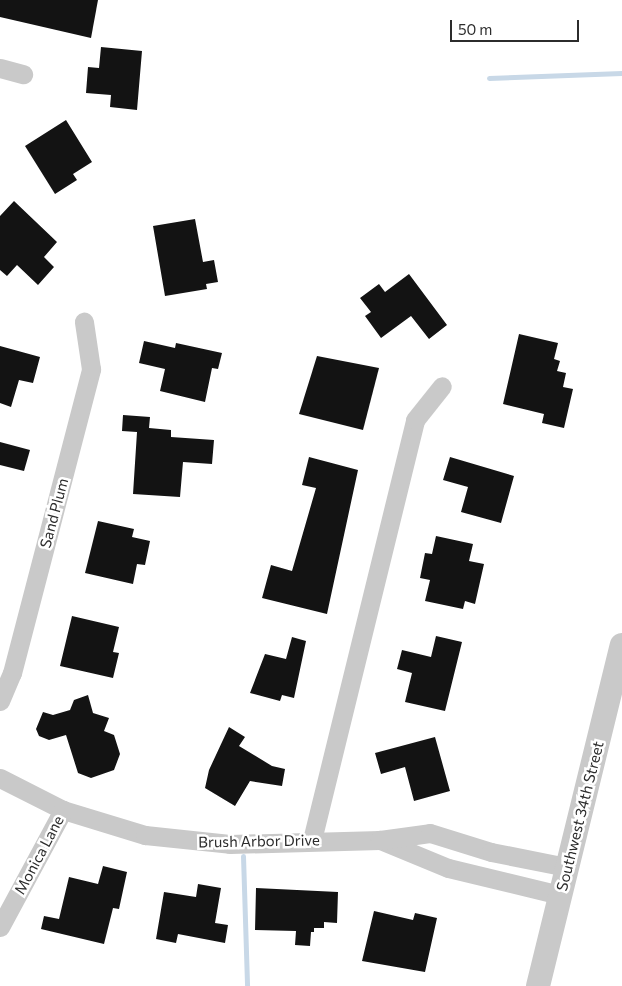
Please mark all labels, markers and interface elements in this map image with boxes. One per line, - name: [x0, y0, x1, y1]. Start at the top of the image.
- scale bar: [452, 10, 581, 42]
- text: 50 m: [458, 20, 492, 38]
- street label: Sand Plum: [36, 476, 72, 550]
- street label: Southwest 34th Street: [553, 739, 607, 893]
- street label: Monica Lane: [11, 812, 67, 898]
- street label: Brush Arbor Drive: [198, 831, 320, 851]

